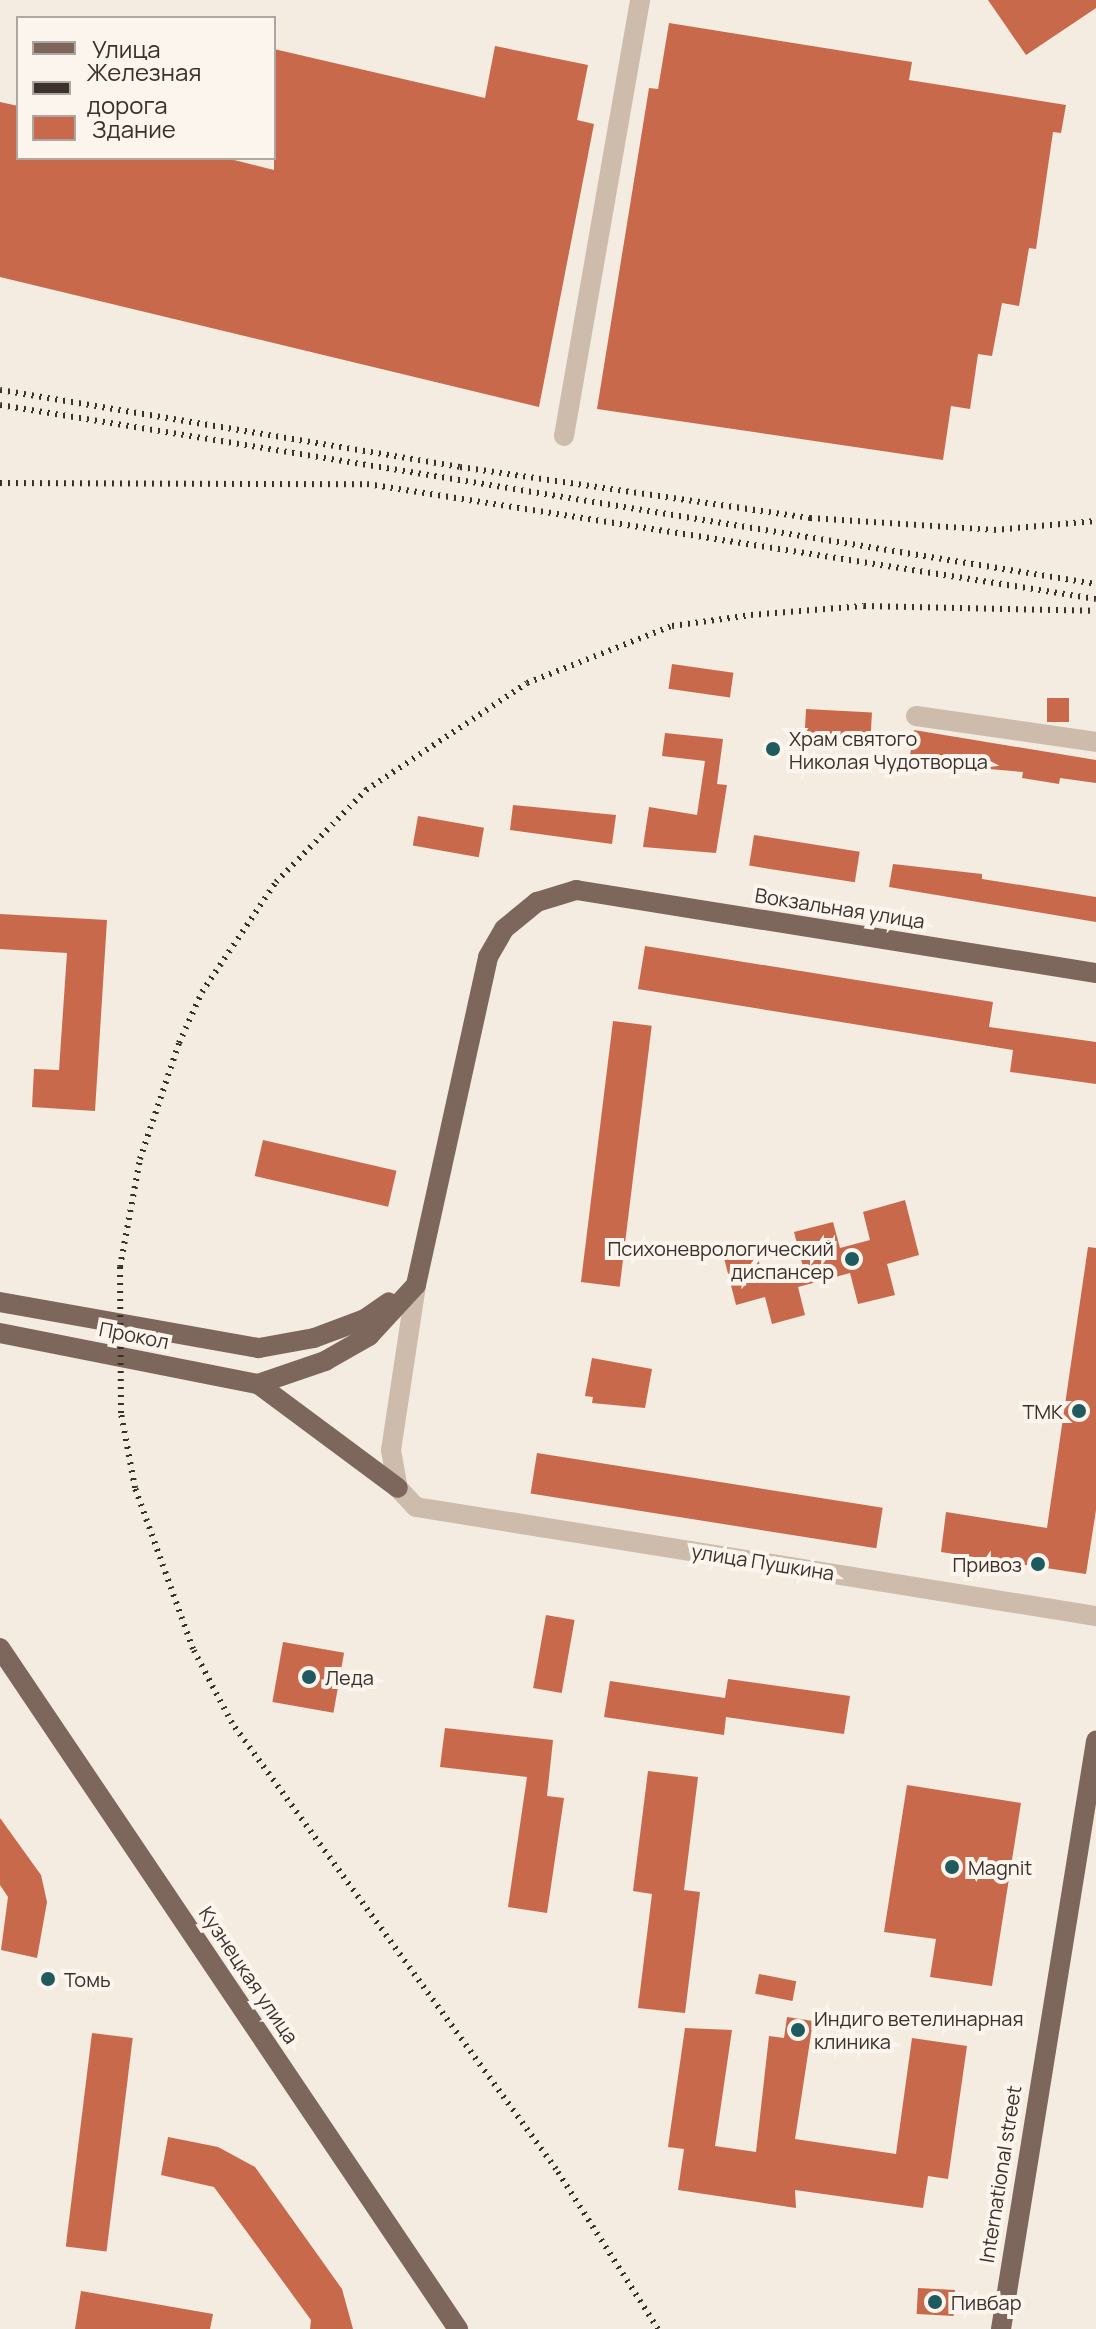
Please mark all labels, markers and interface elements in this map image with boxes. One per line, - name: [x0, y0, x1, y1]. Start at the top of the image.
- legend: [16, 16, 276, 160]
- text: Улица: [92, 32, 161, 65]
- text: Железная дорога: [87, 55, 202, 121]
- text: Здание: [92, 112, 176, 145]
- place label: Храм святого Николая Чудотворца: [789, 726, 988, 773]
- marker: Храм святого Николая Чудотворца: [764, 740, 782, 758]
- street label: Вокзальная улица: [753, 883, 927, 933]
- place label: Психоневрологический диспансер: [608, 1236, 834, 1283]
- marker: Психоневрологический диспансер: [841, 1248, 863, 1270]
- street label: Прокол: [97, 1316, 171, 1354]
- place label: ТМК: [1022, 1399, 1063, 1423]
- marker: ТМК: [1070, 1402, 1088, 1420]
- street label: улица Пушкина: [690, 1539, 836, 1585]
- place label: Привоз: [952, 1552, 1022, 1576]
- marker: Привоз: [1029, 1555, 1047, 1573]
- place label: Леда: [325, 1665, 374, 1689]
- marker: Леда: [300, 1668, 318, 1686]
- place label: Magnit: [968, 1855, 1032, 1879]
- marker: Magnit: [943, 1858, 961, 1876]
- street label: Кузнецкая улица: [194, 1902, 304, 2048]
- place label: Томь: [64, 1967, 111, 1991]
- marker: Томь: [39, 1970, 57, 1988]
- place label: Индиго ветелинарная клиника: [814, 2006, 1024, 2053]
- marker: Индиго ветелинарная клиника: [789, 2021, 807, 2039]
- street label: International street: [974, 2084, 1026, 2264]
- place label: Пивбар: [951, 2290, 1022, 2314]
- marker: Пивбар: [926, 2293, 944, 2311]

